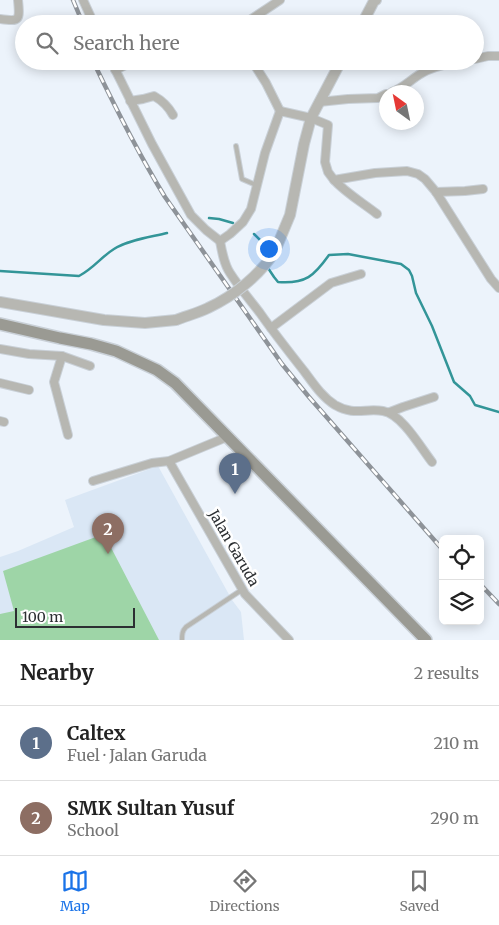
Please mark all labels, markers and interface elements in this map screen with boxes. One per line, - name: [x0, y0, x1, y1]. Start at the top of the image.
- search box: [15, 15, 484, 70]
- icon: search: [33, 29, 61, 57]
- text: Search here: [73, 31, 180, 55]
- north arrow: [379, 85, 424, 130]
- your location: [256, 236, 282, 262]
- pin: 1: [219, 453, 251, 494]
- street label: Jalan Garuda: [204, 506, 263, 590]
- pin: 2: [92, 513, 124, 554]
- map controls: [439, 535, 484, 625]
- button: locate: [439, 535, 484, 580]
- button: layers: [439, 580, 484, 625]
- scale bar: [15, 605, 135, 628]
- text: 100 m: [22, 608, 63, 626]
- text: Nearby: [20, 659, 94, 686]
- text: 2 results: [414, 663, 479, 683]
- text: Caltex: [67, 721, 125, 745]
- text: 1: [32, 733, 40, 753]
- text: 210 m: [434, 733, 479, 753]
- text: Fuel · Jalan Garuda: [67, 745, 207, 765]
- text: SMK Sultan Yusuf: [67, 796, 234, 820]
- text: 2: [31, 808, 41, 828]
- text: 290 m: [430, 808, 479, 828]
- text: School: [67, 820, 119, 840]
- tab: Map: [60, 867, 90, 915]
- tab: Directions: [210, 867, 280, 915]
- tab: Saved: [399, 867, 439, 915]

